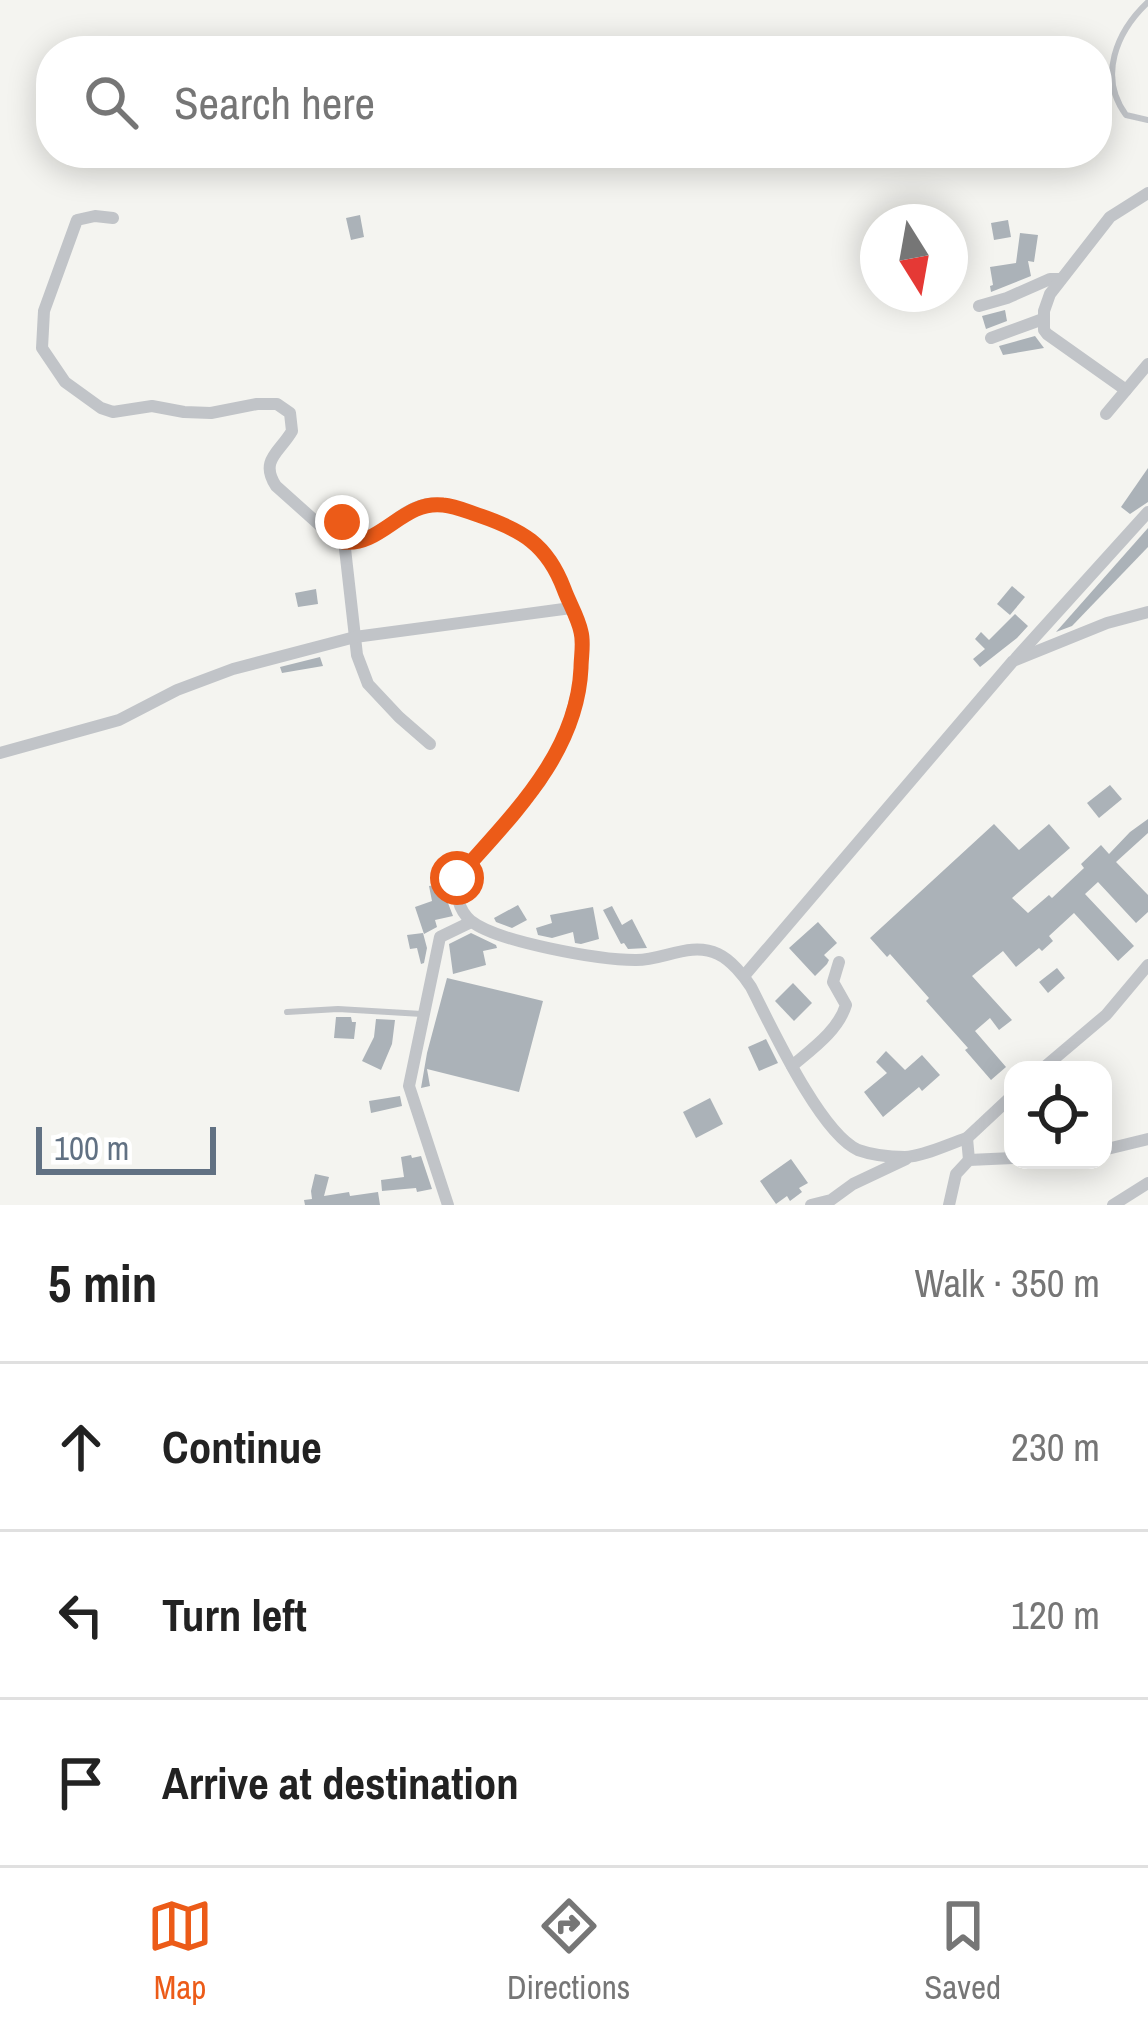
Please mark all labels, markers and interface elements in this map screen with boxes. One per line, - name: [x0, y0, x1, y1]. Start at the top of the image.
- search box: [36, 36, 1112, 168]
- icon: search: [78, 69, 144, 135]
- text: Search here: [174, 72, 375, 133]
- north arrow: [860, 204, 968, 312]
- route end: [315, 495, 369, 549]
- route start: [430, 851, 484, 905]
- map controls: [1004, 1061, 1112, 1169]
- button: locate: [1004, 1061, 1112, 1169]
- scale bar: [36, 1121, 216, 1174]
- text: 100 m: [54, 1126, 129, 1170]
- text: 5 min: [48, 1249, 157, 1318]
- text: Walk · 350 m: [915, 1257, 1100, 1309]
- icon: ahead: [48, 1414, 114, 1480]
- text: Continue: [162, 1416, 322, 1477]
- text: 230 m: [1011, 1421, 1100, 1473]
- icon: left: [48, 1582, 114, 1648]
- text: Turn left: [162, 1584, 307, 1645]
- text: 120 m: [1011, 1589, 1100, 1641]
- icon: arrive: [48, 1750, 114, 1816]
- text: Arrive at destination: [162, 1752, 519, 1813]
- tab: Map: [147, 1893, 213, 2009]
- tab: Directions: [507, 1893, 630, 2009]
- tab: Saved: [924, 1893, 1001, 2009]

